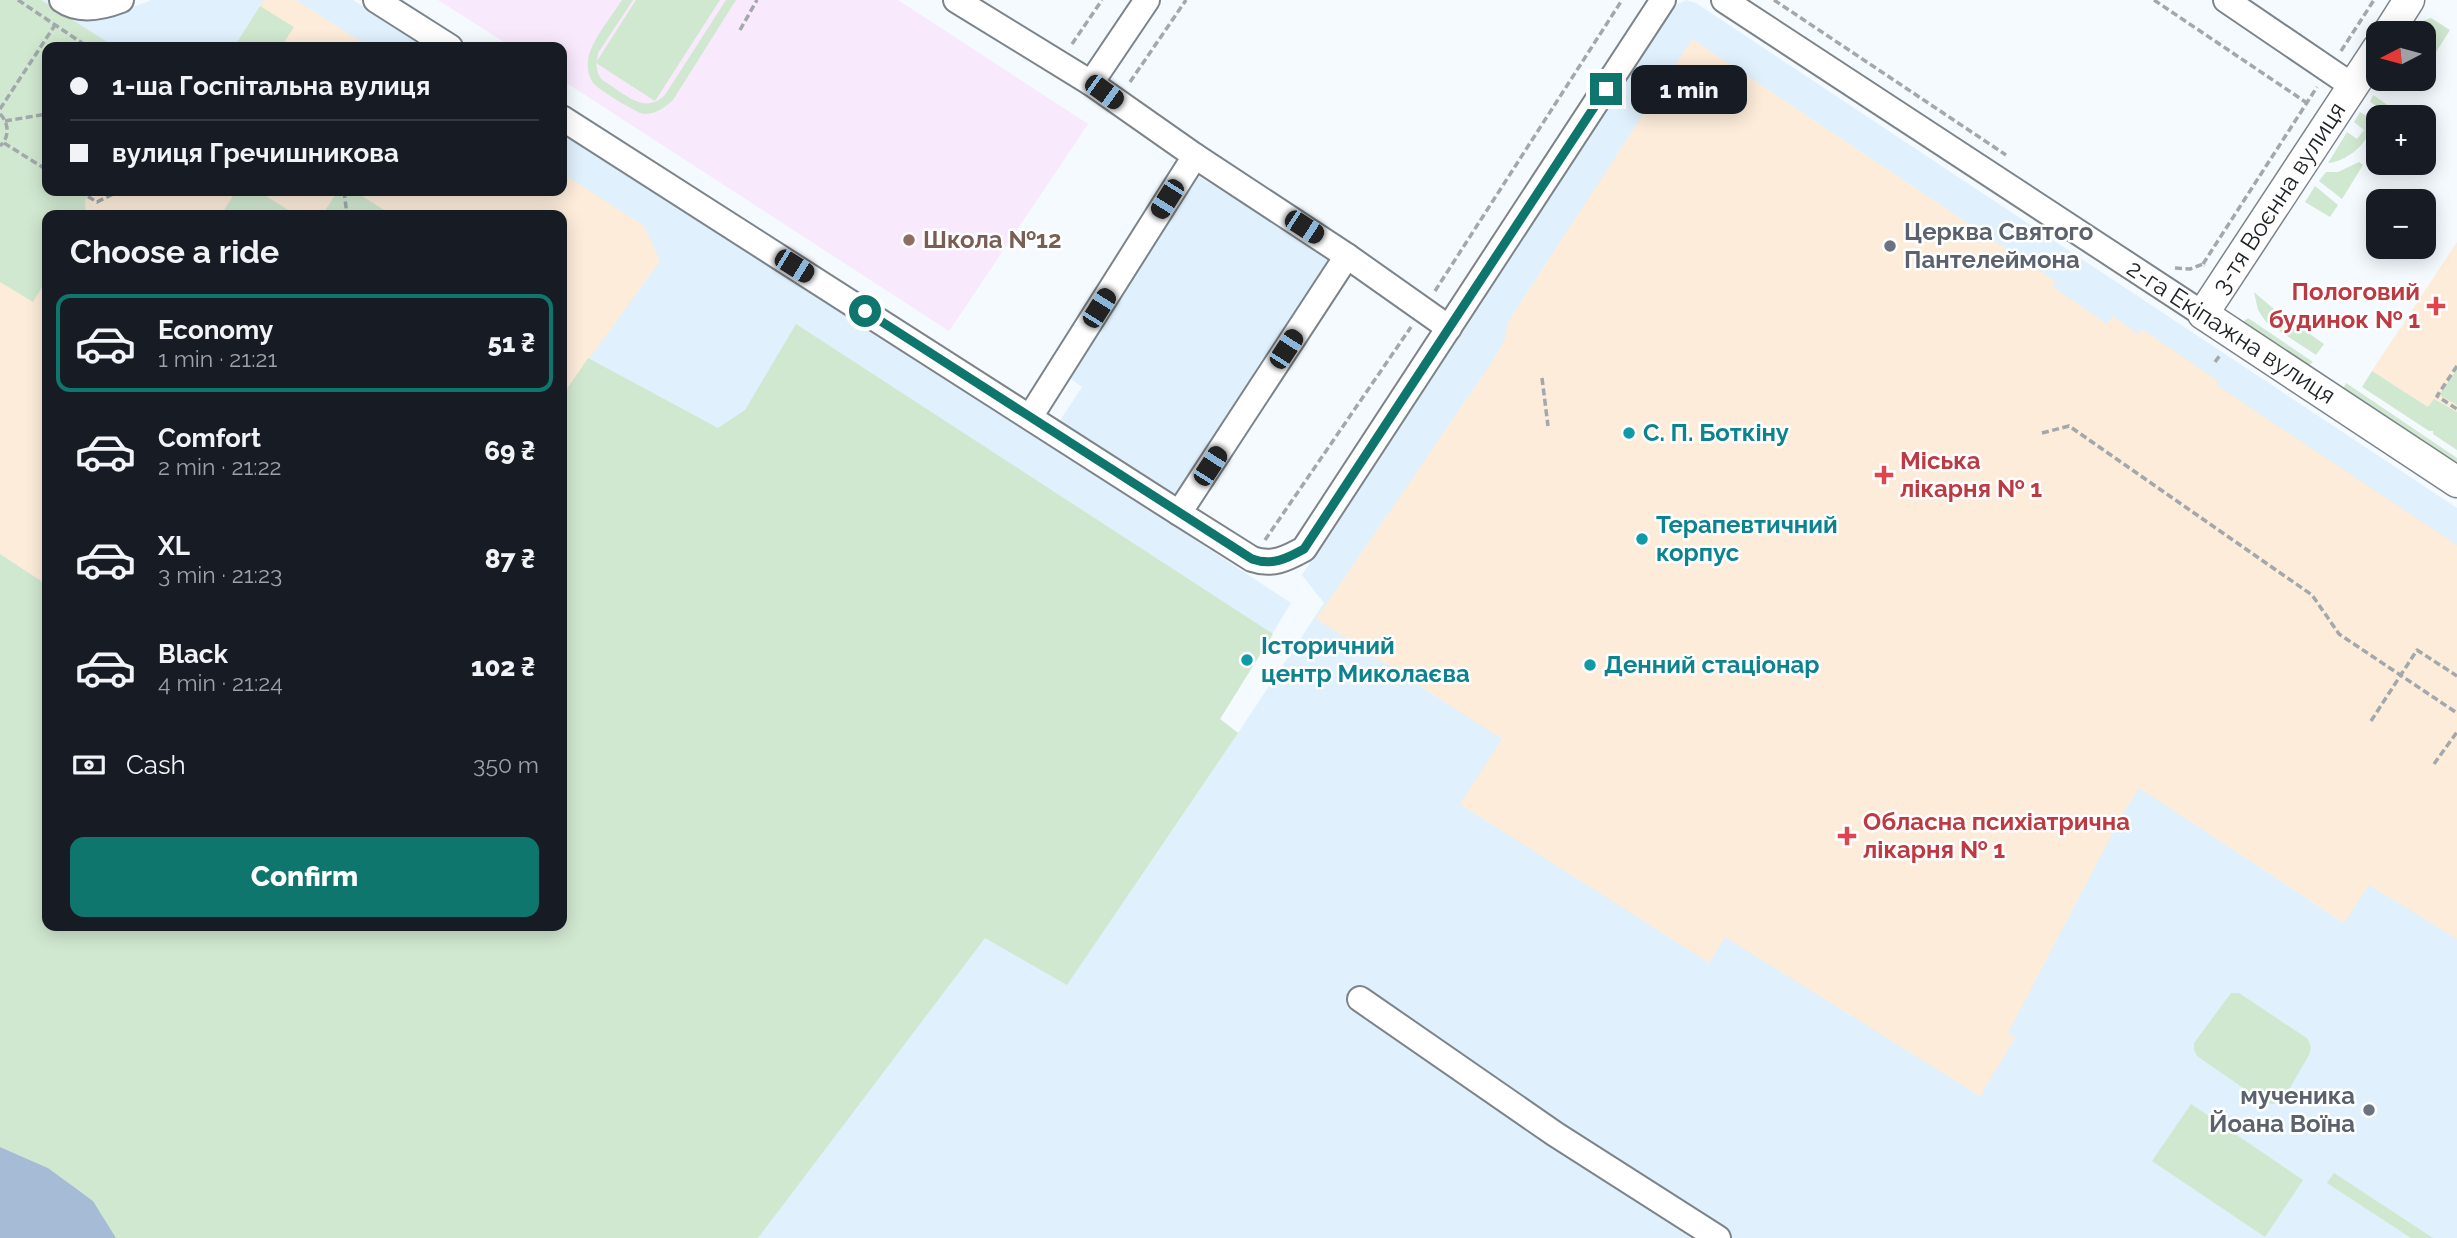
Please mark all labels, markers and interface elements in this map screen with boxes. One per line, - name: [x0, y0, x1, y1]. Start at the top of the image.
- north arrow: [2366, 21, 2436, 91]
- map controls: [2366, 21, 2436, 259]
- callout: 1 min: [1630, 64, 1746, 114]
- text: 1-ша Госпітальна вулиця: [112, 71, 430, 101]
- car: [1081, 71, 1128, 113]
- route end: [1590, 73, 1622, 105]
- text: 1 min: [1659, 76, 1719, 103]
- street label: 3-тя Воєнна вулиця: [2206, 96, 2351, 299]
- button: +: [2366, 105, 2436, 175]
- text: вулиця Гречишникова: [112, 138, 399, 168]
- car: [1147, 176, 1188, 222]
- button: −: [2366, 189, 2436, 259]
- car: [1281, 207, 1328, 247]
- place label: Церква Святого Пантелеймона: [1904, 217, 2093, 274]
- place label: Школа №12: [923, 225, 1061, 254]
- marker: Школа №12: [901, 232, 917, 248]
- text: Choose a ride: [70, 233, 279, 270]
- marker: Церква Святого Пантелеймона: [1882, 238, 1898, 254]
- car: [771, 246, 818, 286]
- street label: 2-га Екіпажна вулиця: [2122, 253, 2341, 410]
- place label: Пологовий будинок № 1: [2269, 277, 2420, 334]
- car: [1079, 285, 1120, 331]
- route start: [849, 295, 881, 327]
- marker: Пологовий будинок № 1: [2426, 296, 2446, 316]
- icon: car: [74, 312, 137, 375]
- text: Economy: [158, 315, 273, 345]
- car: [1266, 326, 1307, 372]
- text: 51 ₴: [487, 328, 535, 358]
- text: 1 min · 21:21: [158, 345, 277, 372]
- place label: С. П. Боткіну: [1643, 418, 1789, 447]
- icon: car: [74, 420, 137, 483]
- text: Comfort: [158, 423, 261, 453]
- marker: С. П. Боткіну: [1621, 425, 1637, 441]
- text: 69 ₴: [484, 436, 535, 466]
- car: [1190, 443, 1231, 489]
- place label: Міська лікарня № 1: [1900, 446, 2042, 503]
- text: 2 min · 21:22: [158, 453, 282, 480]
- marker: Міська лікарня № 1: [1874, 465, 1894, 485]
- place label: Терапевтичний корпус: [1656, 510, 1838, 567]
- icon: car: [74, 528, 137, 591]
- text: XL: [158, 531, 190, 561]
- marker: Терапевтичний корпус: [1634, 531, 1650, 547]
- text: 87 ₴: [485, 544, 535, 574]
- text: 3 min · 21:23: [158, 561, 282, 588]
- place label: Історичний центр Миколаєва: [1261, 631, 1470, 688]
- icon: car: [74, 636, 137, 699]
- text: Black: [158, 639, 228, 669]
- place label: Денний стаціонар: [1604, 650, 1819, 679]
- text: 102 ₴: [471, 652, 535, 682]
- marker: Історичний центр Миколаєва: [1239, 652, 1255, 668]
- marker: Денний стаціонар: [1582, 657, 1598, 673]
- text: 4 min · 21:24: [158, 669, 283, 696]
- icon: cash: [70, 746, 108, 784]
- text: Cash: [126, 750, 186, 780]
- text: 350 m: [473, 751, 539, 778]
- place label: Обласна психіатрична лікарня № 1: [1863, 807, 2130, 864]
- marker: Обласна психіатрична лікарня № 1: [1837, 826, 1857, 846]
- button: Confirm: [70, 837, 539, 917]
- place label: мученика Йоана Воїна: [2209, 1081, 2355, 1138]
- marker: мученика Йоана Воїна: [2361, 1102, 2377, 1118]

